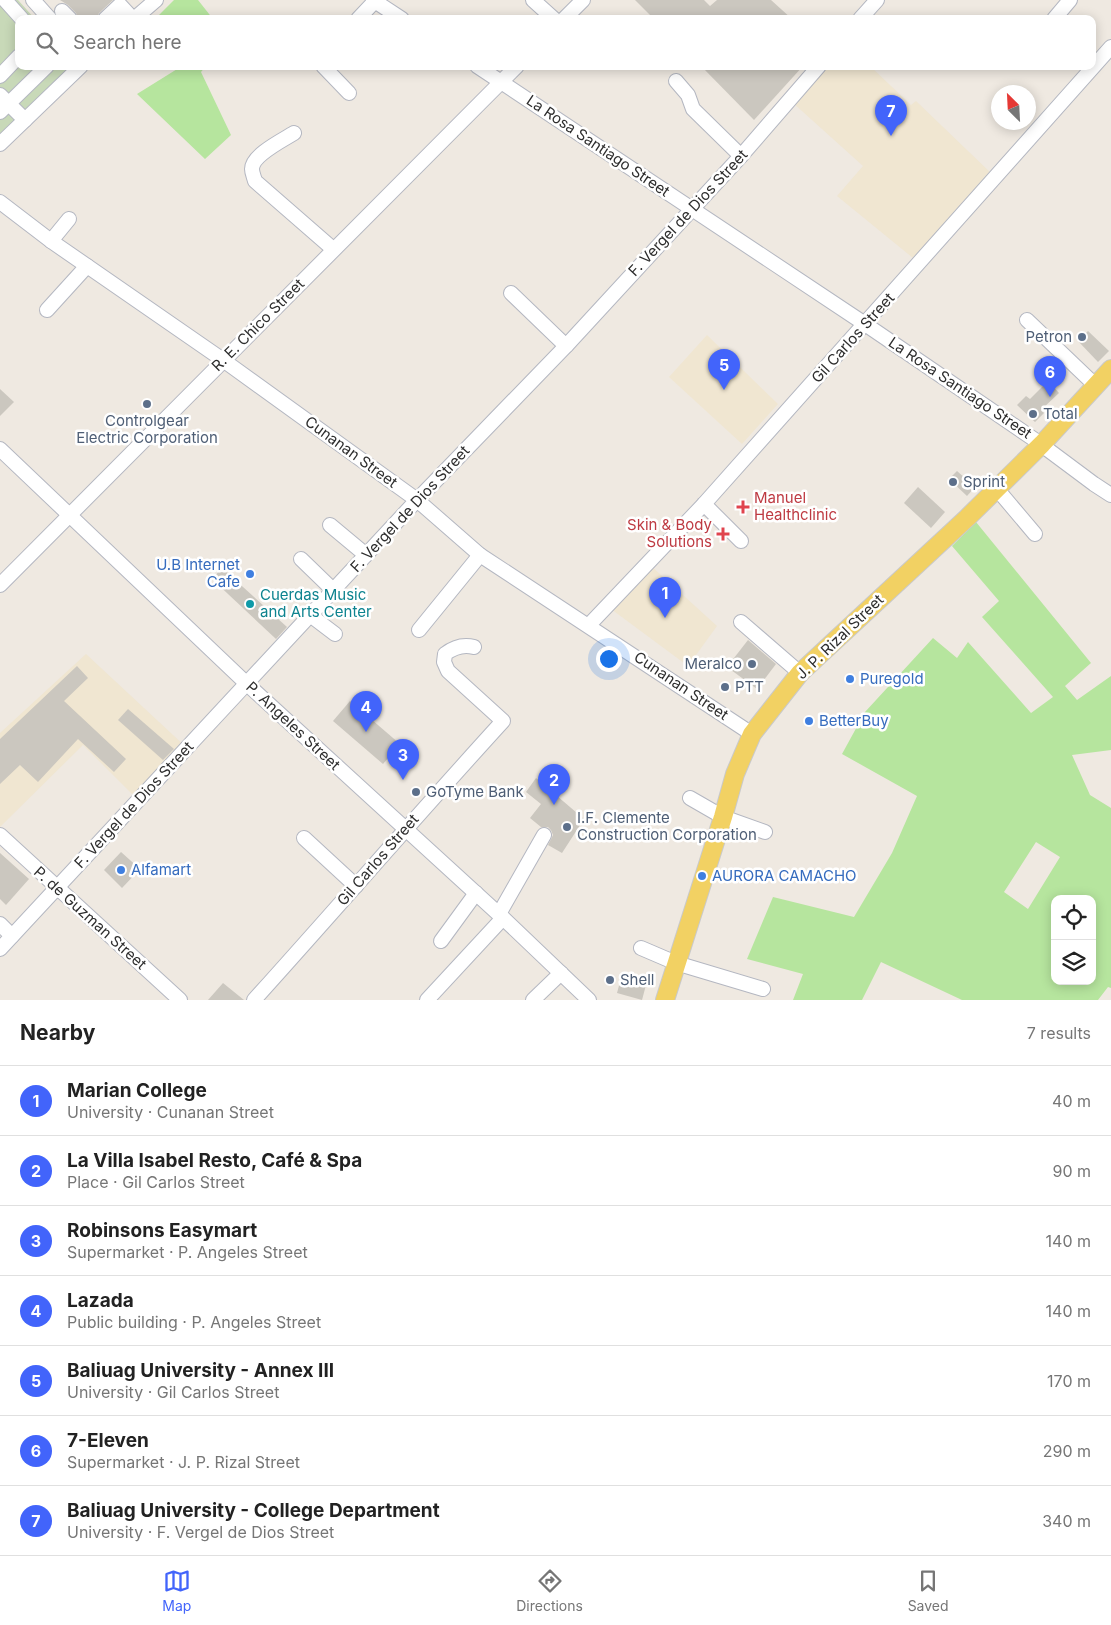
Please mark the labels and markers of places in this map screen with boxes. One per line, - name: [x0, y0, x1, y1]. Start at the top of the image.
- pin: 7: [875, 95, 907, 136]
- place label: Petron: [1026, 327, 1072, 346]
- marker: Petron: [1076, 331, 1088, 343]
- pin: 5: [708, 349, 740, 390]
- pin: 6: [1034, 356, 1066, 397]
- marker: Controlgear Electric Corporation: [141, 398, 153, 410]
- place label: Total: [1043, 404, 1078, 423]
- marker: Total: [1027, 408, 1039, 420]
- place label: Controlgear Electric Corporation: [76, 411, 218, 447]
- place label: Sprint: [963, 472, 1005, 491]
- marker: Sprint: [947, 476, 959, 488]
- place label: Manuel Healthclinic: [754, 488, 837, 524]
- marker: Manuel Healthclinic: [736, 500, 750, 514]
- place label: Skin & Body Solutions: [627, 515, 713, 551]
- marker: Skin & Body Solutions: [716, 527, 730, 541]
- place label: U.B Internet Cafe: [156, 555, 240, 591]
- marker: U.B Internet Cafe: [244, 568, 256, 580]
- pin: 1: [649, 577, 681, 618]
- place label: Cuerdas Music and Arts Center: [260, 585, 372, 621]
- marker: Cuerdas Music and Arts Center: [244, 598, 256, 610]
- place label: Meralco: [684, 654, 742, 673]
- marker: Meralco: [746, 658, 758, 670]
- place label: Puregold: [860, 669, 924, 688]
- marker: Puregold: [844, 673, 856, 685]
- place label: PTT: [735, 677, 764, 696]
- marker: PTT: [719, 681, 731, 693]
- pin: 4: [350, 691, 382, 732]
- place label: BetterBuy: [819, 711, 889, 730]
- marker: BetterBuy: [803, 715, 815, 727]
- pin: 3: [387, 739, 419, 780]
- pin: 2: [538, 764, 570, 805]
- place label: GoTyme Bank: [426, 782, 524, 801]
- marker: GoTyme Bank: [410, 786, 422, 798]
- place label: I.F. Clemente Construction Corporation: [577, 808, 757, 844]
- marker: I.F. Clemente Construction Corporation: [561, 821, 573, 833]
- place label: Alfamart: [131, 860, 191, 879]
- marker: Alfamart: [115, 864, 127, 876]
- place label: AURORA CAMACHO: [712, 866, 857, 885]
- marker: AURORA CAMACHO: [696, 870, 708, 882]
- place label: Shell: [620, 970, 655, 989]
- marker: Shell: [604, 974, 616, 986]

